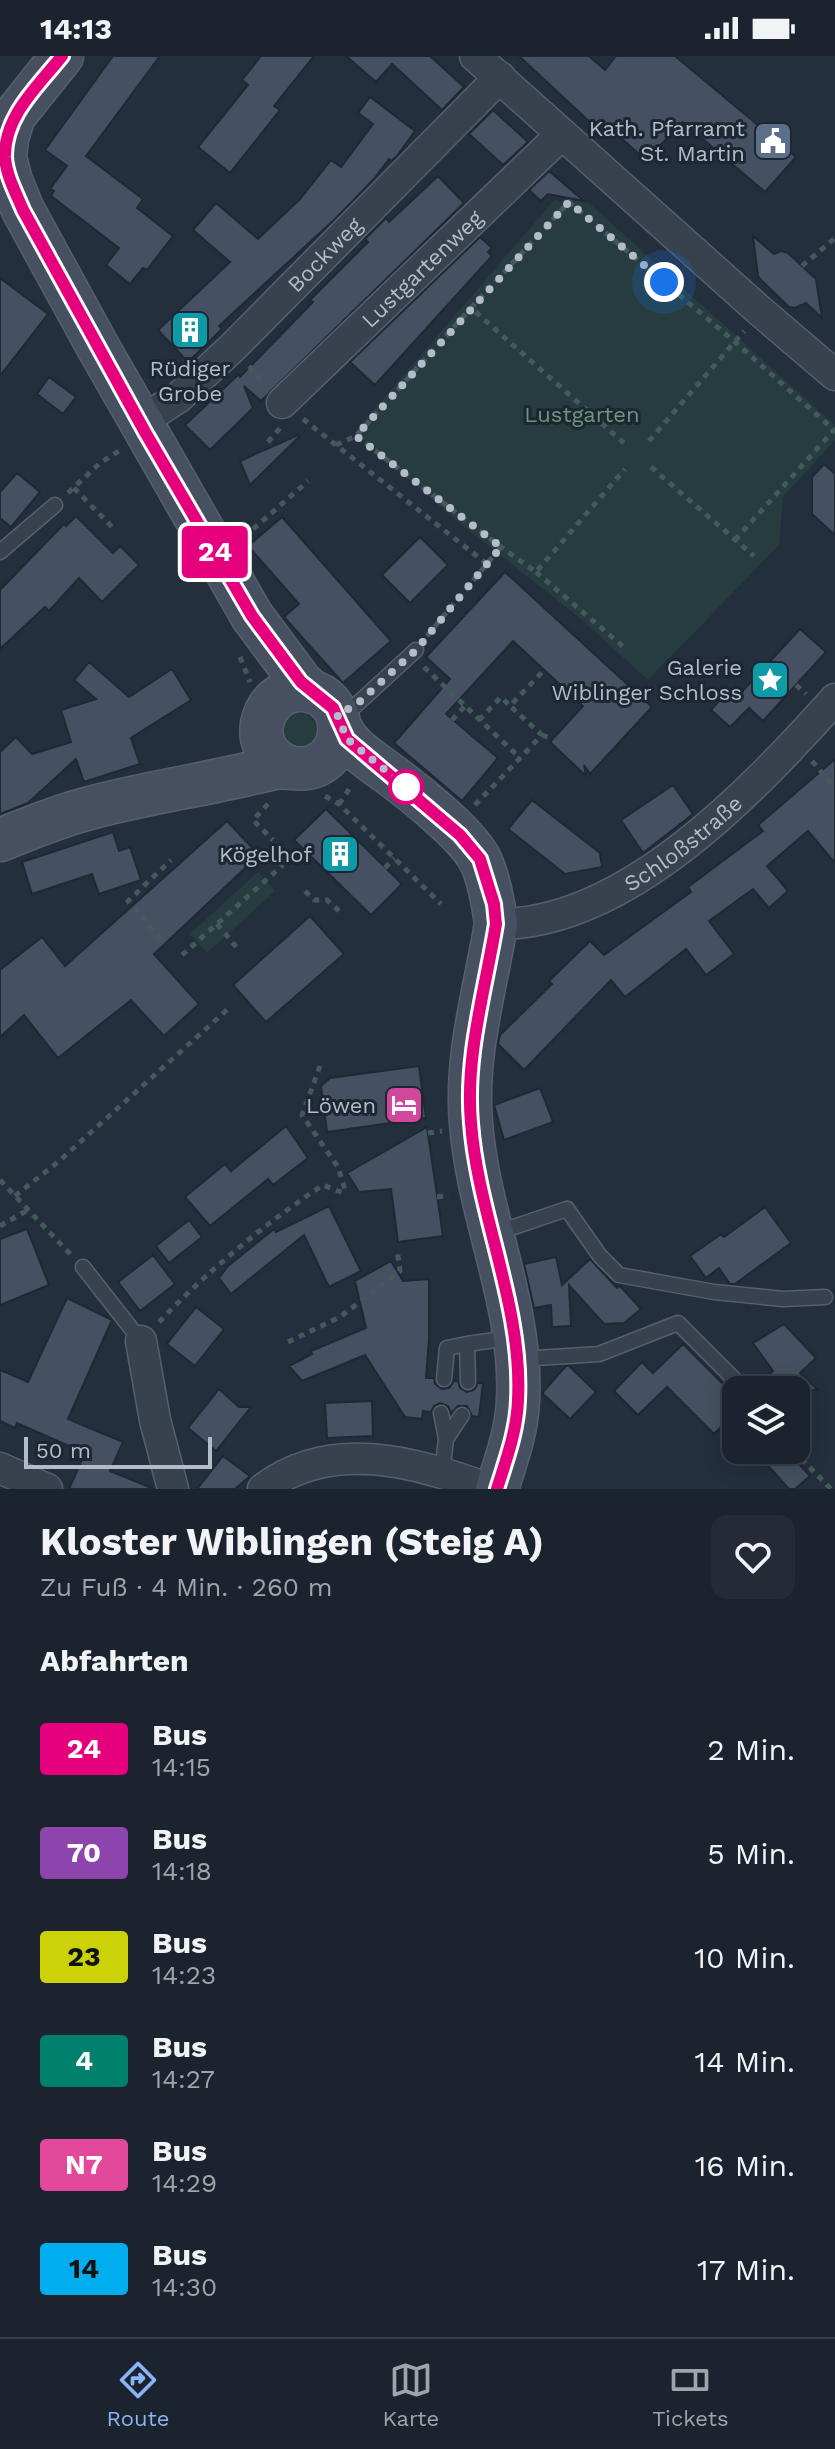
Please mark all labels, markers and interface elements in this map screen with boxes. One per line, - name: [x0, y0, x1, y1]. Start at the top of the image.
- text: 14:13: [40, 11, 112, 46]
- place label: Kath. Pfarramt St. Martin: [589, 116, 745, 166]
- public building icon: Kath. Pfarramt St. Martin: [752, 120, 794, 162]
- street label: Lustgartenweg: [357, 205, 488, 333]
- street label: Bockweg: [283, 212, 367, 297]
- your location: [644, 262, 684, 302]
- building icon: Rüdiger Grobe: [169, 309, 211, 351]
- place label: Rüdiger Grobe: [150, 356, 231, 406]
- park label: Lustgarten: [524, 402, 640, 427]
- line badge: 24: [179, 526, 251, 578]
- text: 24: [198, 535, 232, 568]
- place label: Galerie Wiblinger Schloss: [551, 655, 742, 705]
- place icon: Galerie Wiblinger Schloss: [749, 659, 791, 701]
- unlabelled marker: [389, 770, 423, 804]
- street label: Schloßstraße: [620, 791, 747, 897]
- building icon: Kögelhof: [319, 833, 361, 875]
- place label: Kögelhof: [219, 842, 312, 867]
- hotel icon: Löwen: [383, 1084, 425, 1126]
- place label: Löwen: [306, 1093, 376, 1118]
- map controls: [722, 1376, 810, 1464]
- button: layers: [722, 1376, 810, 1464]
- scale bar: [24, 1433, 212, 1469]
- text: 50 m: [36, 1438, 91, 1463]
- button: heart: [711, 1515, 795, 1599]
- text: Kloster Wiblingen (Steig A): [40, 1520, 544, 1564]
- text: Zu Fuß · 4 Min. · 260 m: [40, 1572, 333, 1602]
- text: Abfahrten: [40, 1643, 189, 1678]
- text: Bus: [152, 1717, 207, 1752]
- text: 24: [67, 1732, 101, 1765]
- text: 2 Min.: [707, 1732, 795, 1767]
- text: 14:15: [152, 1752, 211, 1782]
- text: Bus: [152, 1821, 207, 1856]
- text: 70: [67, 1836, 101, 1869]
- text: 5 Min.: [707, 1836, 795, 1871]
- text: 14:18: [152, 1856, 212, 1886]
- text: Bus: [152, 1925, 207, 1960]
- text: 23: [67, 1940, 101, 1973]
- text: 10 Min.: [694, 1940, 795, 1975]
- text: 14:23: [152, 1960, 216, 1990]
- text: Bus: [152, 2029, 207, 2064]
- text: 4: [75, 2044, 93, 2077]
- text: 14 Min.: [695, 2044, 795, 2079]
- text: 14:27: [152, 2064, 215, 2094]
- text: Bus: [152, 2133, 207, 2168]
- text: N7: [65, 2148, 103, 2181]
- text: 16 Min.: [695, 2148, 795, 2183]
- text: 14:29: [152, 2168, 217, 2198]
- text: Bus: [152, 2237, 207, 2272]
- text: 14: [69, 2252, 99, 2285]
- text: 17 Min.: [697, 2252, 795, 2287]
- text: 14:30: [152, 2272, 217, 2302]
- tab: Route: [106, 2358, 169, 2431]
- tab: Karte: [382, 2358, 439, 2431]
- tab: Tickets: [652, 2358, 729, 2431]

